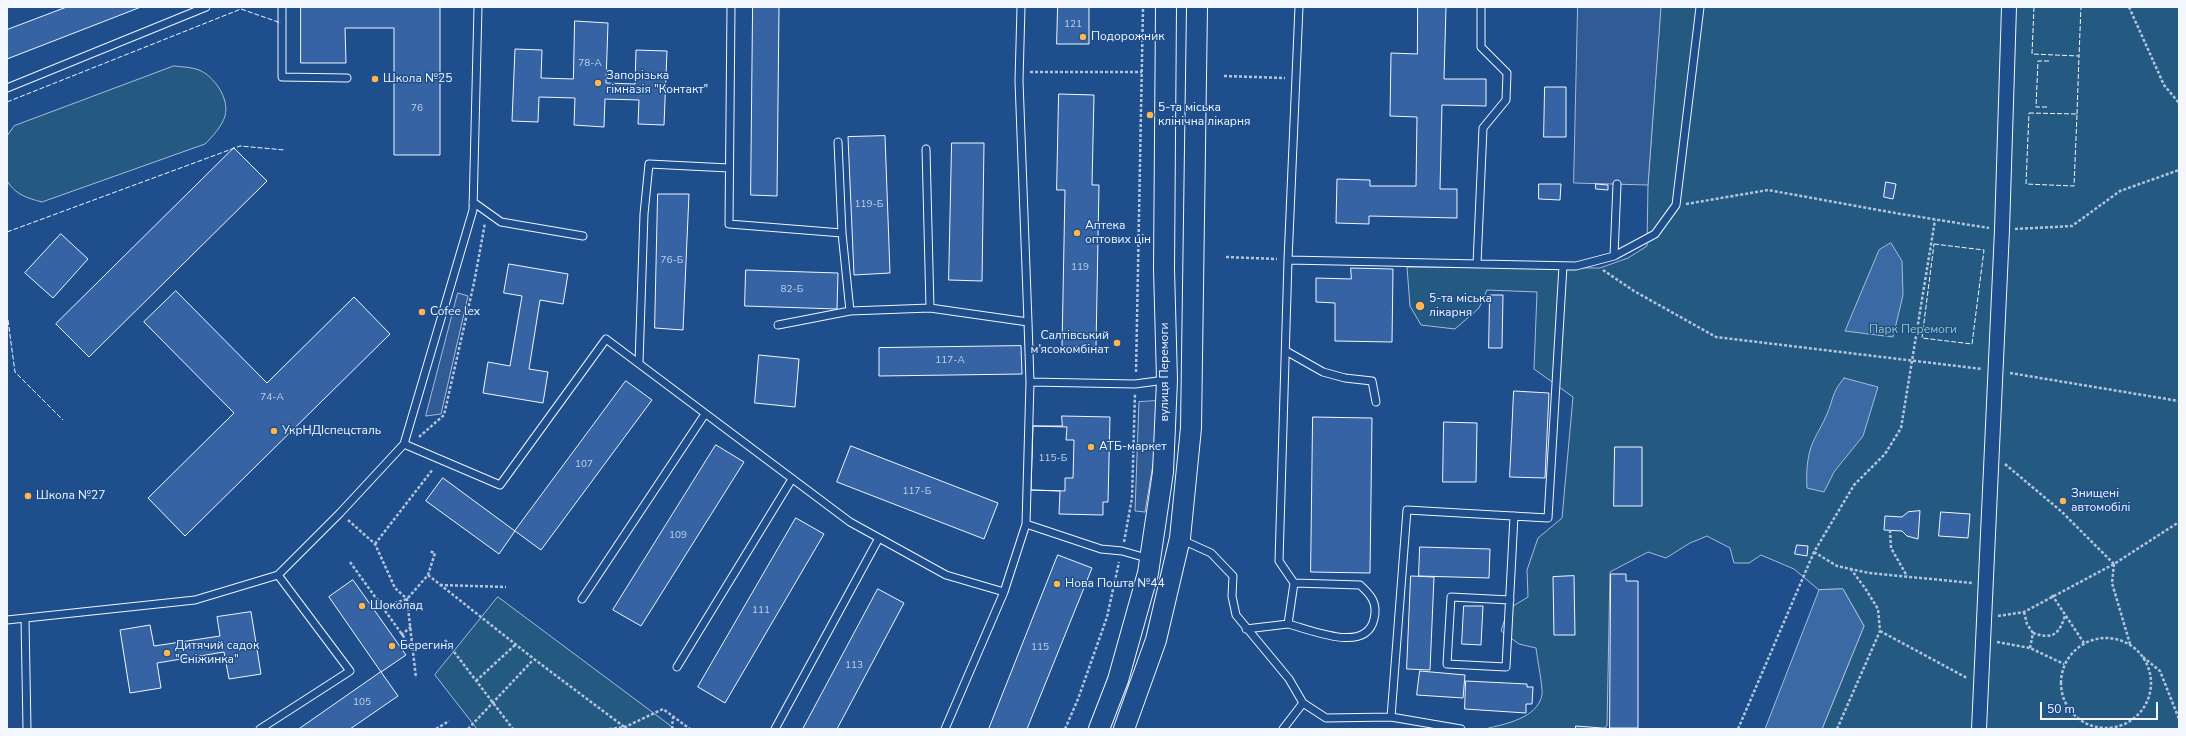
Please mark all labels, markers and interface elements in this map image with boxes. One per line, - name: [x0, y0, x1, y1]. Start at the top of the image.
- house number: 121: [1064, 19, 1082, 31]
- place label: Подорожник: [1091, 30, 1164, 44]
- marker: Подорожник: [1078, 32, 1088, 42]
- house number: 78-А: [578, 58, 602, 70]
- place label: Запорізька гімназія "Контакт": [606, 69, 708, 97]
- place label: Школа №25: [383, 72, 452, 86]
- marker: Школа №25: [370, 74, 380, 84]
- marker: Запорізька гімназія "Контакт": [593, 78, 603, 88]
- place label: 5-та міська клінічна лікарня: [1158, 101, 1250, 129]
- house number: 76: [411, 103, 423, 115]
- marker: 5-та міська клінічна лікарня: [1145, 110, 1155, 120]
- house number: 119-Б: [855, 199, 883, 211]
- place label: Аптека оптових цін: [1085, 219, 1151, 247]
- marker: Аптека оптових цін: [1072, 228, 1082, 238]
- house number: 76-Б: [661, 255, 683, 267]
- house number: 119: [1071, 262, 1089, 274]
- house number: 82-Б: [781, 284, 803, 296]
- place label: 5-та міська лікарня: [1429, 292, 1492, 320]
- marker: 5-та міська лікарня: [1414, 300, 1426, 312]
- place label: Cofee lex: [430, 305, 480, 319]
- marker: Cofee lex: [417, 307, 427, 317]
- street label: вулиця Перемоги: [1158, 322, 1172, 422]
- park label: Парк Перемоги: [1869, 323, 1957, 337]
- place label: Салтівський м'ясокомбінат: [1031, 329, 1109, 357]
- marker: Салтівський м'ясокомбінат: [1112, 338, 1122, 348]
- house number: 117-А: [935, 355, 965, 367]
- house number: 74-А: [260, 392, 284, 404]
- place label: УкрНДІспецсталь: [282, 424, 381, 438]
- marker: УкрНДІспецсталь: [269, 426, 279, 436]
- place label: АТБ-маркет: [1099, 440, 1167, 454]
- marker: АТБ-маркет: [1086, 442, 1096, 452]
- house number: 115-Б: [1039, 453, 1067, 465]
- house number: 107: [575, 459, 593, 471]
- house number: 117-Б: [903, 486, 931, 498]
- place label: Знищені автомобілі: [2071, 487, 2130, 515]
- place label: Школа №27: [36, 489, 105, 503]
- marker: Школа №27: [23, 491, 33, 501]
- marker: Знищені автомобілі: [2058, 496, 2068, 506]
- house number: 109: [669, 530, 687, 542]
- place label: Нова Пошта №44: [1065, 577, 1165, 591]
- marker: Нова Пошта №44: [1052, 579, 1062, 589]
- place label: Шоколад: [370, 599, 423, 613]
- marker: Шоколад: [357, 601, 367, 611]
- house number: 111: [752, 605, 770, 617]
- place label: Дитячий садок "Сніжинка": [175, 639, 259, 667]
- place label: Берегиня: [400, 639, 454, 653]
- marker: Берегиня: [387, 641, 397, 651]
- house number: 115: [1031, 642, 1049, 654]
- marker: Дитячий садок "Сніжинка": [162, 648, 172, 658]
- house number: 113: [845, 660, 863, 672]
- scale bar: [2042, 694, 2160, 720]
- house number: 105: [353, 697, 371, 709]
- text: 50 m: [2047, 701, 2075, 717]

